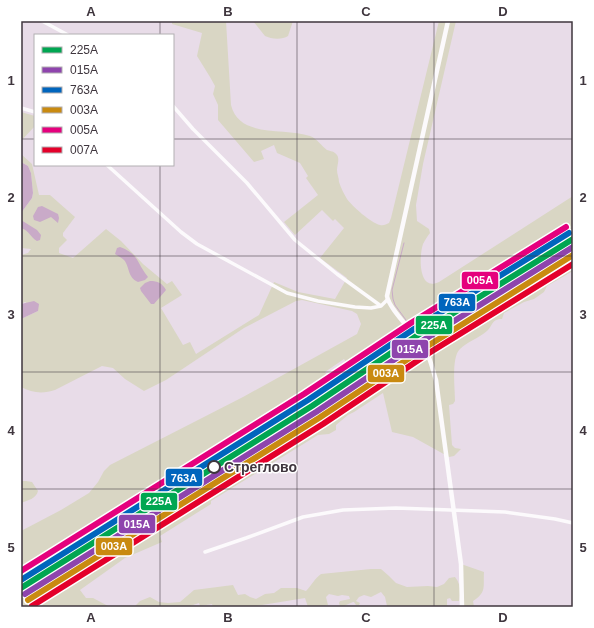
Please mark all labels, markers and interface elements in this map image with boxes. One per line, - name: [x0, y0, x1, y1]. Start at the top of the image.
- text: A: [86, 4, 96, 19]
- text: B: [223, 4, 233, 19]
- text: C: [361, 4, 371, 19]
- text: D: [498, 4, 508, 19]
- legend: [34, 34, 174, 166]
- text: 225А: [70, 43, 98, 57]
- text: 015А: [70, 63, 98, 77]
- text: 1: [7, 73, 15, 88]
- text: 1: [579, 73, 587, 88]
- text: 763А: [70, 83, 98, 97]
- text: 003А: [70, 103, 98, 117]
- text: 005А: [70, 123, 98, 137]
- text: 007А: [70, 143, 98, 157]
- text: 2: [7, 190, 15, 205]
- text: 2: [579, 190, 587, 205]
- line badge: 005А: [461, 271, 499, 290]
- text: 005А: [467, 274, 493, 286]
- line badge: 763А: [438, 293, 476, 312]
- text: 763А: [444, 296, 470, 308]
- text: 3: [7, 307, 15, 322]
- text: 3: [579, 307, 587, 322]
- line badge: 225А: [415, 315, 453, 335]
- text: 225А: [421, 319, 447, 331]
- line badge: 015А: [391, 339, 429, 359]
- text: 015А: [397, 343, 423, 355]
- line badge: 003А: [367, 364, 405, 383]
- text: 003А: [373, 367, 399, 379]
- text: 4: [7, 423, 15, 438]
- text: 4: [579, 423, 587, 438]
- place label: Стреглово: [224, 459, 297, 475]
- marker: Стреглово: [207, 460, 221, 474]
- line badge: 763А: [165, 468, 203, 487]
- text: 763А: [171, 472, 197, 484]
- line badge: 225А: [140, 492, 178, 511]
- text: 225А: [146, 495, 172, 507]
- line badge: 015А: [118, 514, 156, 534]
- text: 015А: [124, 518, 150, 530]
- line badge: 003А: [95, 537, 133, 556]
- text: 5: [7, 540, 15, 555]
- text: 003А: [101, 540, 127, 552]
- text: 5: [579, 540, 587, 555]
- text: A: [86, 610, 96, 625]
- text: B: [223, 610, 233, 625]
- text: C: [361, 610, 371, 625]
- text: D: [498, 610, 508, 625]

